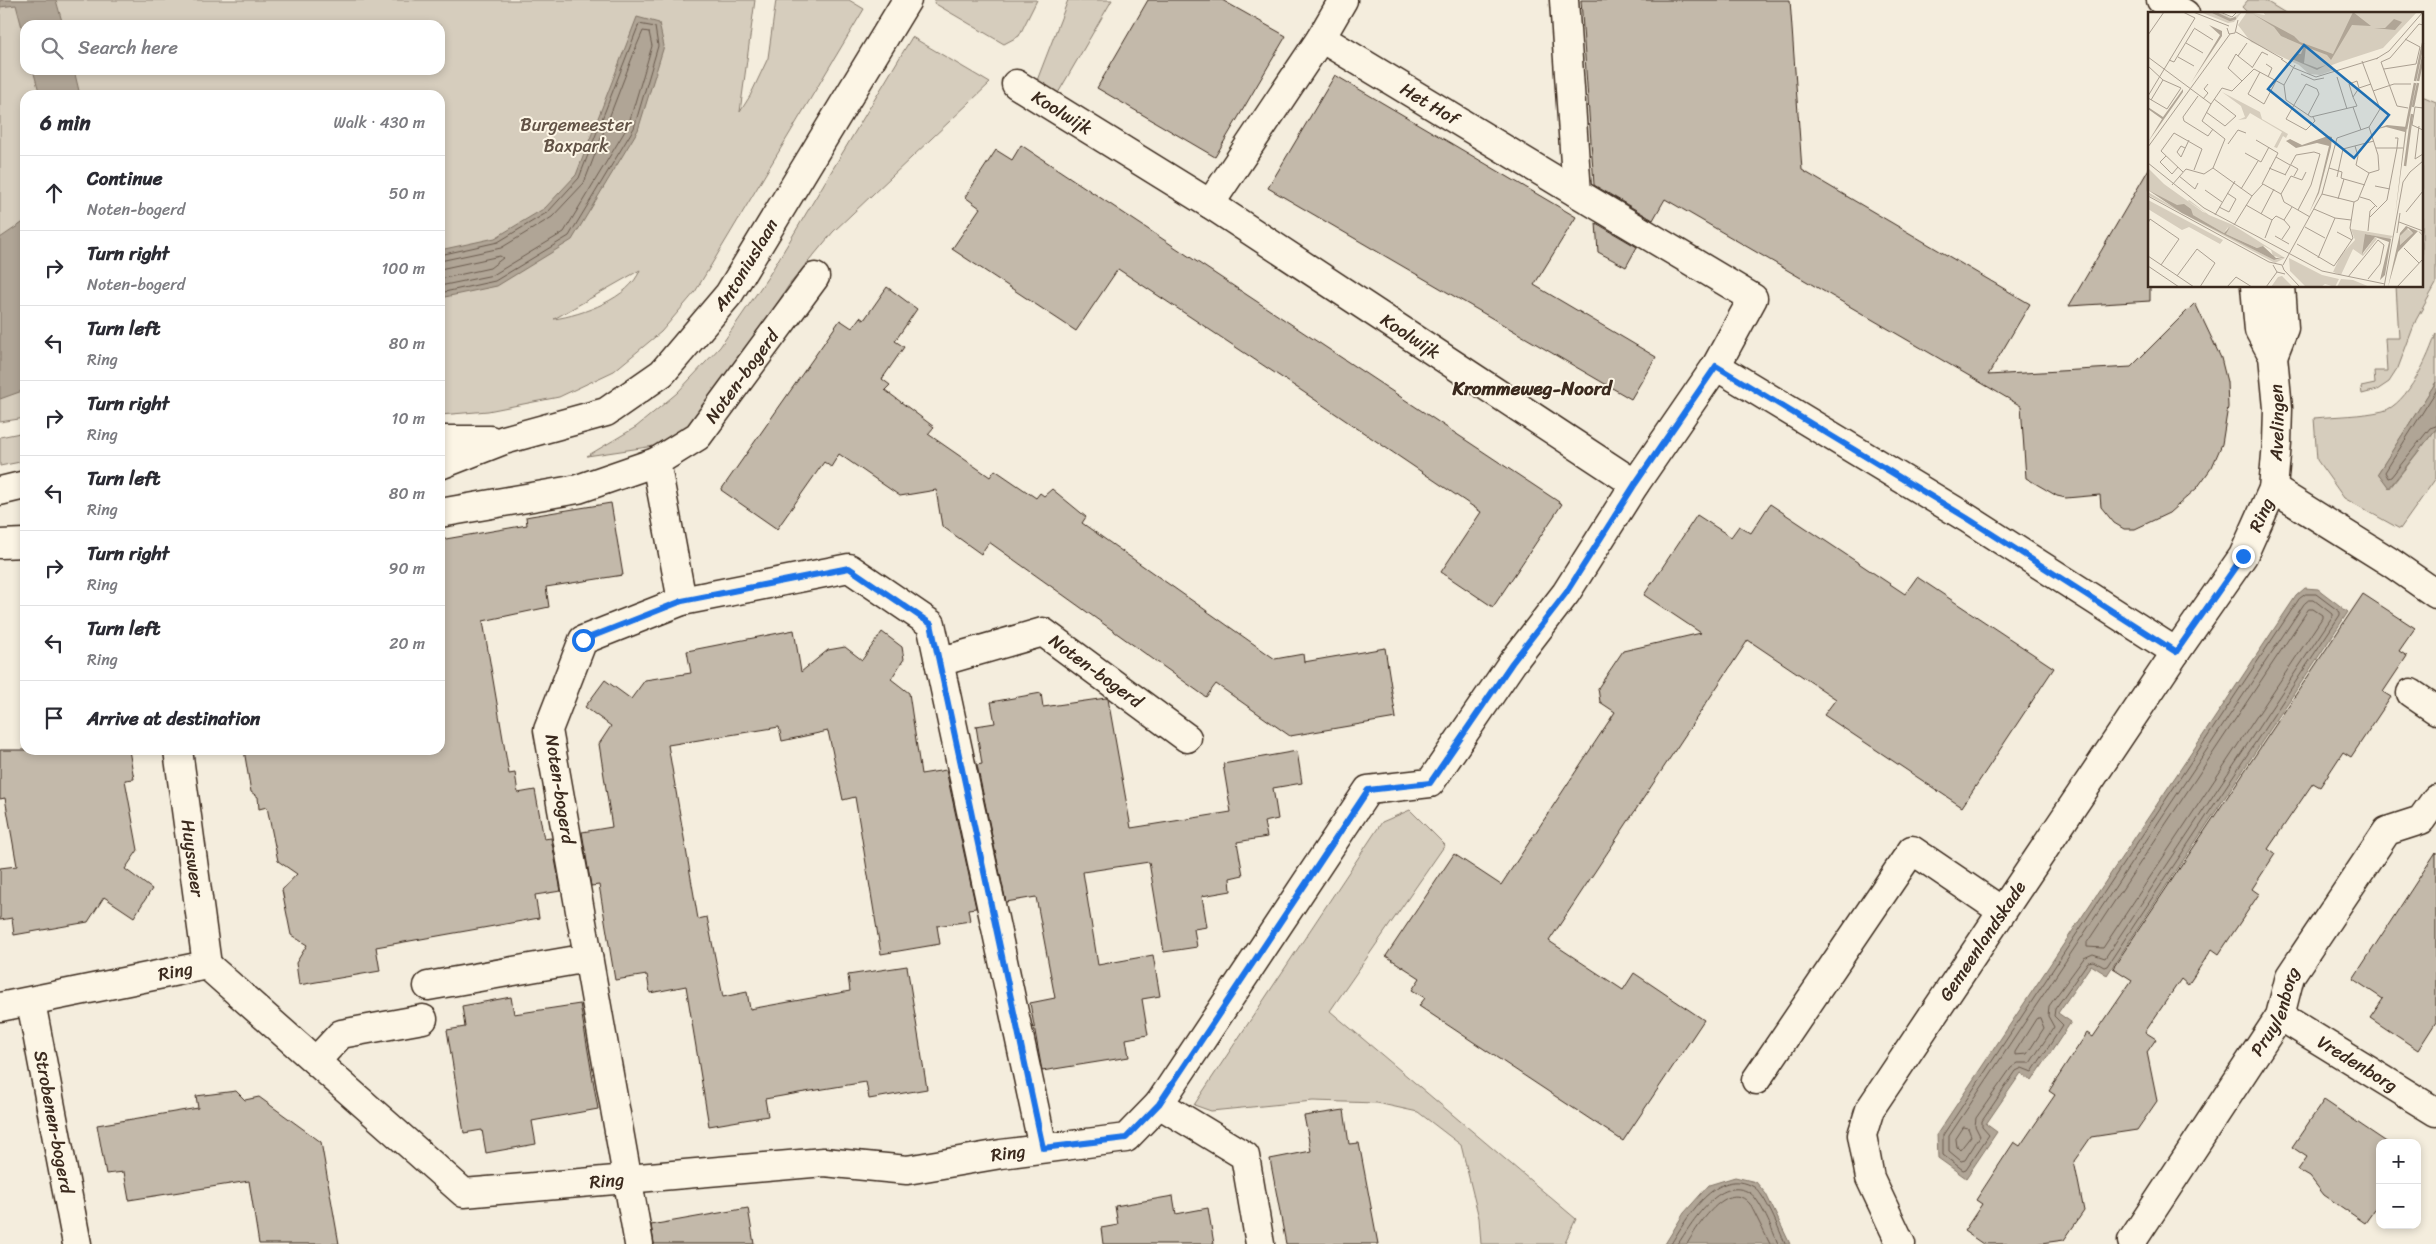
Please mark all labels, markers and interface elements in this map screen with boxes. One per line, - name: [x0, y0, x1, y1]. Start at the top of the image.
- inset map: [2148, 12, 2424, 288]
- search box: [20, 20, 445, 75]
- text: Search here: [78, 31, 178, 64]
- icon: search: [38, 34, 66, 62]
- street label: Het Hof: [1394, 73, 1467, 135]
- street label: Koolwijk: [1025, 81, 1099, 144]
- text: 6 min: [40, 104, 91, 142]
- text: Walk · 430 m: [334, 108, 425, 137]
- park label: Burgemeester Baxpark: [520, 109, 633, 162]
- text: Continue: [87, 162, 163, 195]
- icon: ahead: [40, 179, 68, 207]
- text: 50 m: [389, 179, 425, 208]
- text: Noten-bogerd: [87, 195, 185, 224]
- street label: Antoniuslaan: [704, 212, 787, 319]
- text: Turn right: [87, 237, 169, 270]
- icon: right: [40, 254, 68, 282]
- text: 100 m: [381, 254, 425, 283]
- text: Noten-bogerd: [87, 270, 185, 299]
- street label: Koolwijk: [1374, 304, 1447, 368]
- text: Turn left: [87, 312, 160, 345]
- street label: Noten-bogerd: [696, 321, 788, 430]
- icon: left: [40, 329, 68, 357]
- text: 80 m: [389, 329, 425, 358]
- text: Ring: [87, 345, 118, 374]
- district label: Krommeweg-Noord: [1452, 372, 1613, 405]
- street label: Avelingen: [2259, 382, 2294, 463]
- text: Turn right: [87, 387, 169, 420]
- icon: right: [40, 404, 68, 432]
- text: 10 m: [392, 404, 425, 433]
- text: Ring: [87, 420, 118, 449]
- text: Turn left: [87, 462, 160, 495]
- icon: left: [40, 479, 68, 507]
- text: 80 m: [389, 479, 425, 508]
- street label: Ring: [2240, 492, 2283, 537]
- text: Ring: [87, 495, 118, 524]
- text: Turn right: [87, 537, 169, 570]
- route end: [2232, 545, 2255, 568]
- icon: right: [40, 554, 68, 582]
- text: 90 m: [389, 554, 425, 583]
- text: Ring: [87, 570, 118, 599]
- text: Turn left: [87, 612, 160, 645]
- street label: Noten-bogerd: [1042, 625, 1151, 718]
- icon: left: [40, 629, 68, 657]
- text: 20 m: [389, 629, 425, 658]
- route start: [572, 629, 595, 652]
- text: Ring: [87, 645, 118, 674]
- text: Arrive at destination: [87, 702, 260, 735]
- icon: arrive: [40, 704, 68, 732]
- street label: Noten-bogerd: [536, 732, 585, 848]
- street label: Huysweer: [172, 817, 214, 900]
- street label: Gemeenlandskade: [1930, 874, 2035, 1008]
- street label: Ring: [155, 952, 196, 991]
- street label: Pruylenborg: [2242, 959, 2309, 1063]
- street label: Vredenborg: [2311, 1026, 2404, 1101]
- street label: Strobenen-bogerd: [25, 1048, 83, 1198]
- street label: Ring: [988, 1135, 1027, 1171]
- map controls: [2376, 1139, 2421, 1229]
- button: +: [2376, 1139, 2421, 1184]
- street label: Ring: [588, 1163, 625, 1198]
- button: −: [2376, 1184, 2421, 1229]

